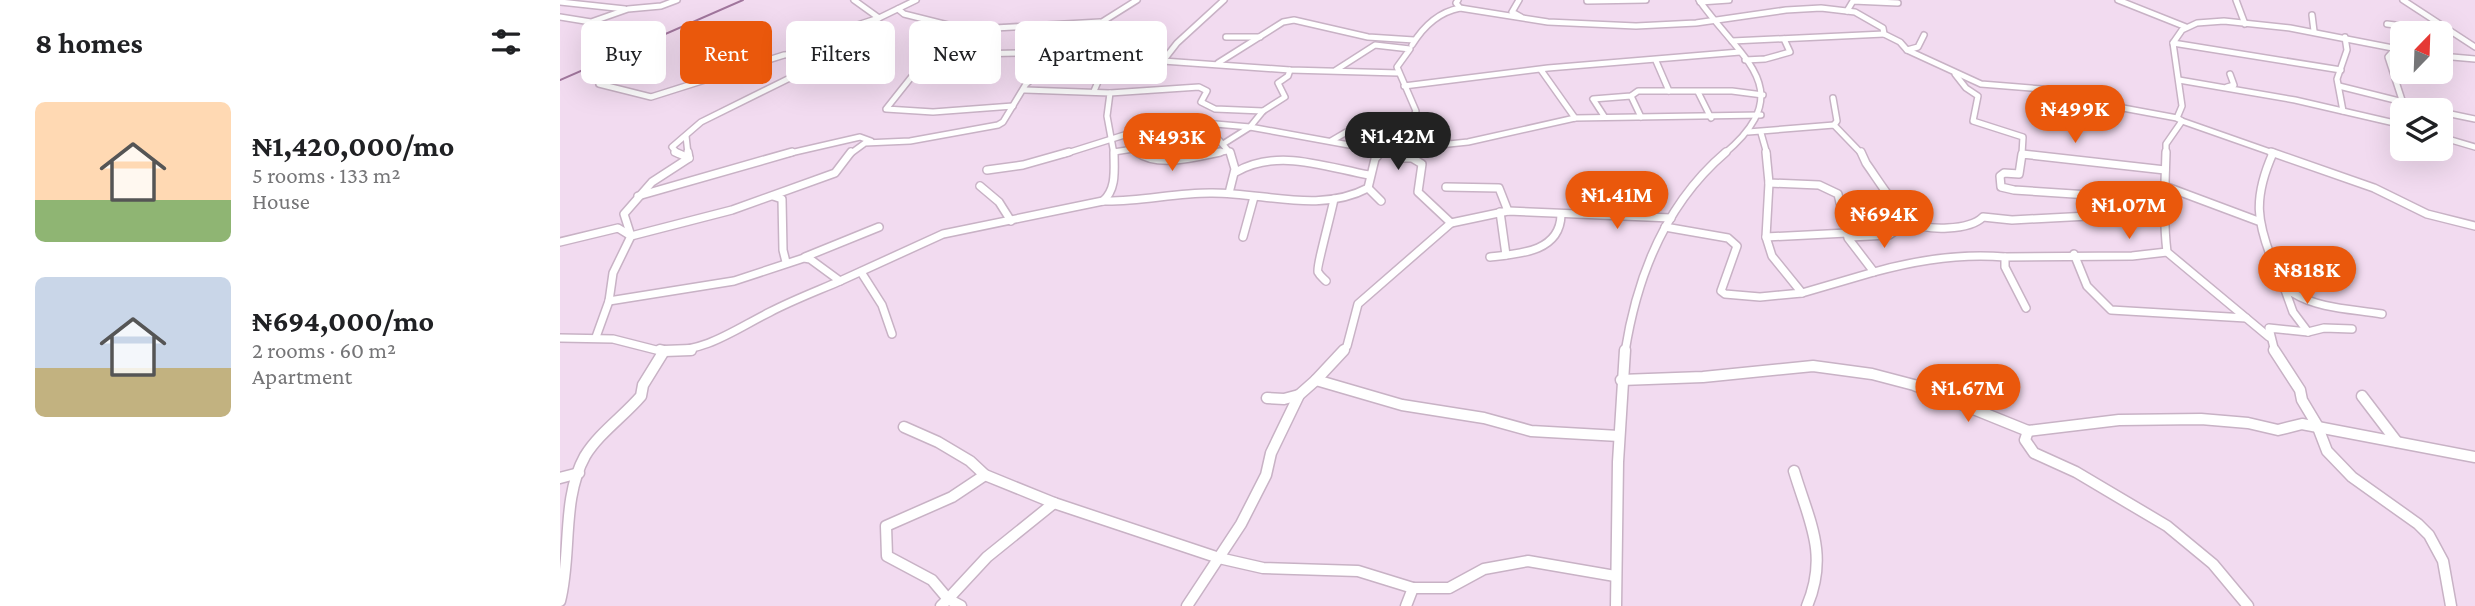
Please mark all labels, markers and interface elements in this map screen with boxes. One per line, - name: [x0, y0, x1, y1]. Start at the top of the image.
- chip: Buy: [581, 21, 666, 84]
- chip: Rent: [680, 21, 772, 84]
- chip: Filters: [786, 21, 895, 84]
- chip: New: [909, 21, 1001, 84]
- chip: Apartment: [1015, 21, 1167, 84]
- north arrow: [2390, 21, 2454, 84]
- map controls: [2390, 21, 2453, 161]
- icon: filters: [487, 23, 525, 61]
- text: 8 homes: [35, 26, 143, 59]
- pin: ₦499K: [2026, 86, 2124, 145]
- text: ₦499K: [2041, 95, 2109, 121]
- button: layers: [2390, 98, 2453, 161]
- pin: ₦1.42M: [1341, 113, 1455, 172]
- pin: ₦493K: [1123, 114, 1221, 173]
- text: ₦1.42M: [1361, 122, 1435, 148]
- text: ₦493K: [1139, 123, 1205, 149]
- text: ₦1,420,000/mo: [252, 129, 454, 162]
- icon: home: [91, 130, 175, 214]
- text: 5 rooms · 133 m²: [252, 162, 400, 188]
- pin: ₦1.41M: [1560, 172, 1674, 231]
- text: ₦1.41M: [1581, 181, 1653, 207]
- pin: ₦1.07M: [2072, 182, 2186, 241]
- text: House: [252, 188, 310, 214]
- pin: ₦694K: [1835, 190, 1933, 250]
- text: ₦1.07M: [2092, 191, 2166, 217]
- text: ₦694K: [1851, 200, 1917, 226]
- pin: ₦818K: [2258, 246, 2356, 306]
- text: ₦818K: [2274, 256, 2340, 282]
- text: ₦694,000/mo: [252, 304, 434, 337]
- icon: home: [91, 305, 175, 389]
- text: 2 rooms · 60 m²: [252, 337, 396, 363]
- text: Apartment: [252, 363, 352, 389]
- pin: ₦1.67M: [1911, 364, 2025, 424]
- text: ₦1.67M: [1931, 374, 2005, 400]

